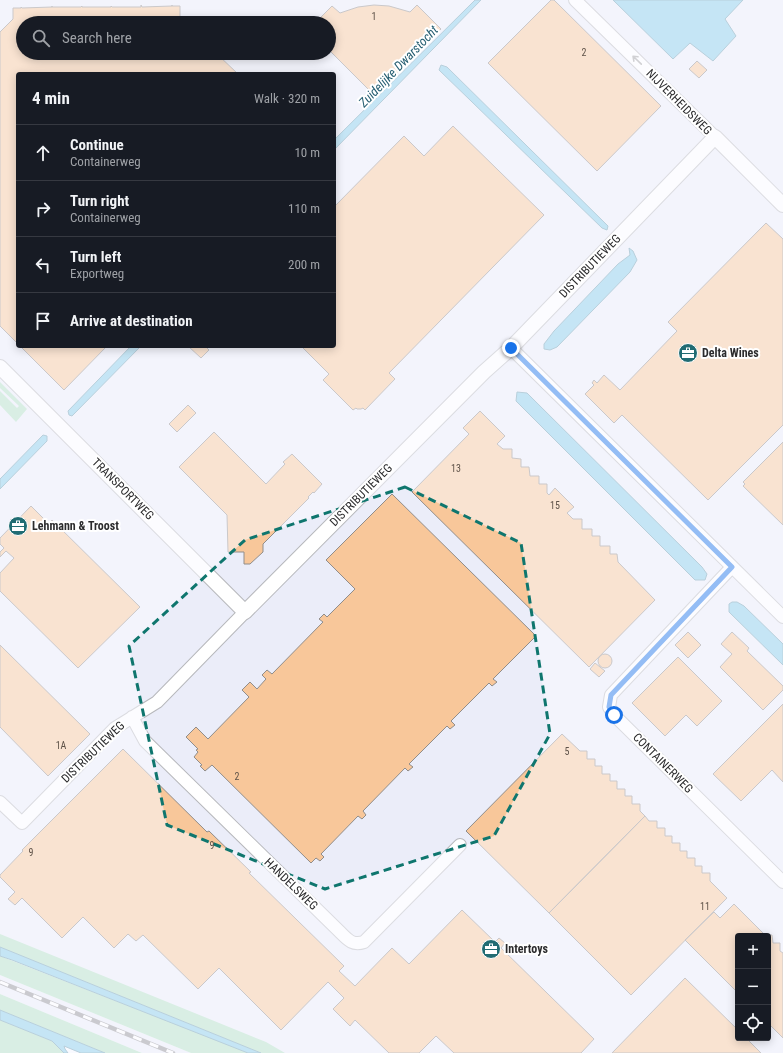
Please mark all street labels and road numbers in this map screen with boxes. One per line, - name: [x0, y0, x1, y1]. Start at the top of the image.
- street label: NIJVERHEIDSWEG: [643, 66, 715, 138]
- street label: DISTRIBUTIEWEG: [556, 232, 624, 300]
- street label: TRANSPORTWEG: [89, 455, 157, 523]
- street label: DISTRIBUTIEWEG: [327, 461, 395, 529]
- street label: DISTRIBUTIEWEG: [59, 718, 127, 786]
- street label: CONTAINERWEG: [630, 730, 696, 796]
- street label: HANDELSWEG: [261, 855, 321, 913]

